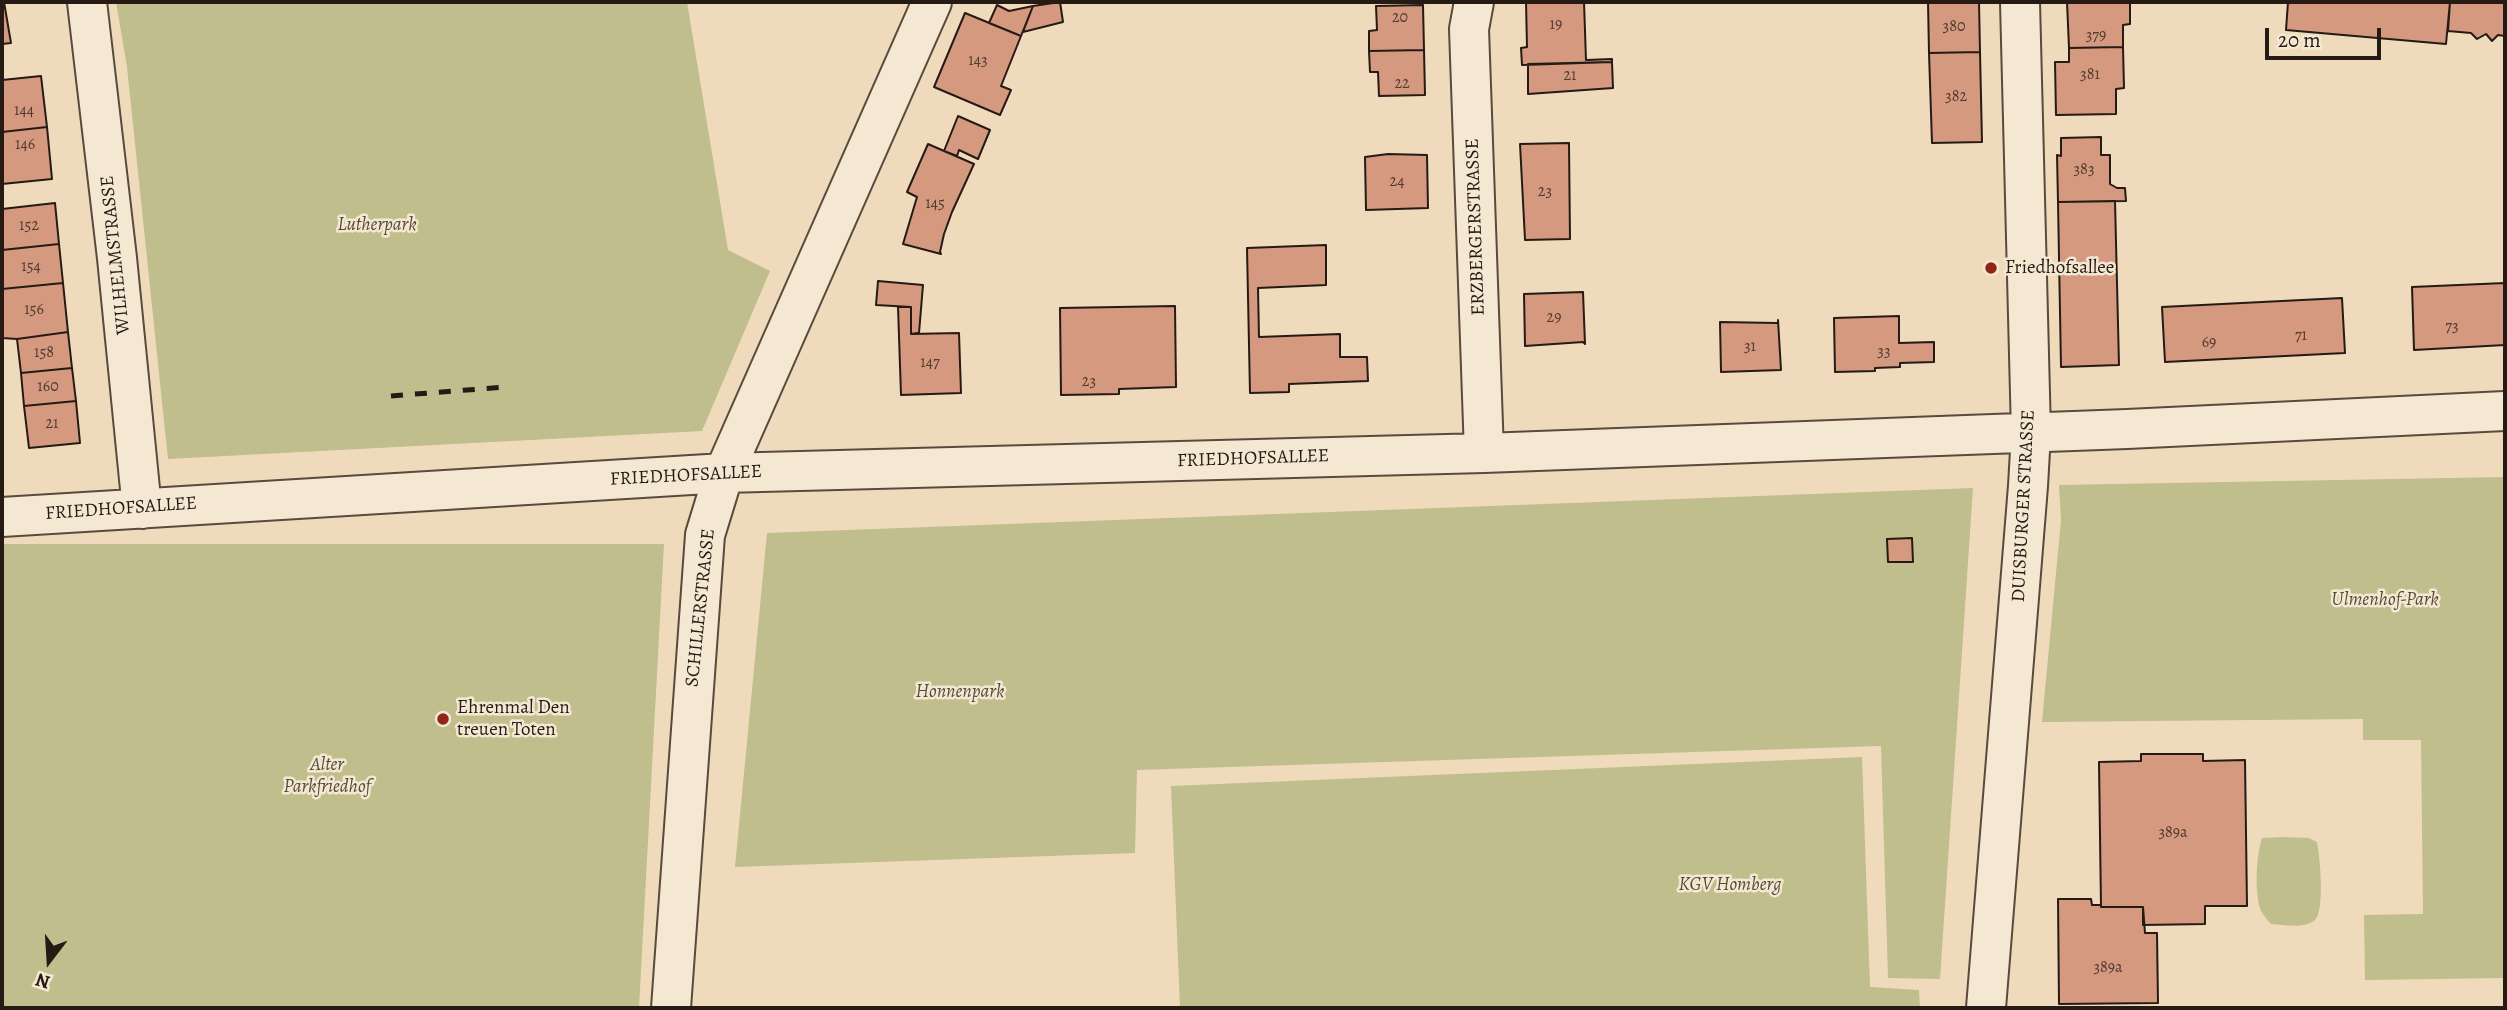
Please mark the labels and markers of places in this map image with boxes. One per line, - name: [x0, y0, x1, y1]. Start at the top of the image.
- place label: Friedhofsallee: [2005, 257, 2114, 279]
- marker: Friedhofsallee: [1983, 260, 1999, 276]
- place label: Ehrenmal Den treuen Toten: [457, 697, 570, 741]
- marker: Ehrenmal Den treuen Toten: [435, 711, 451, 727]

